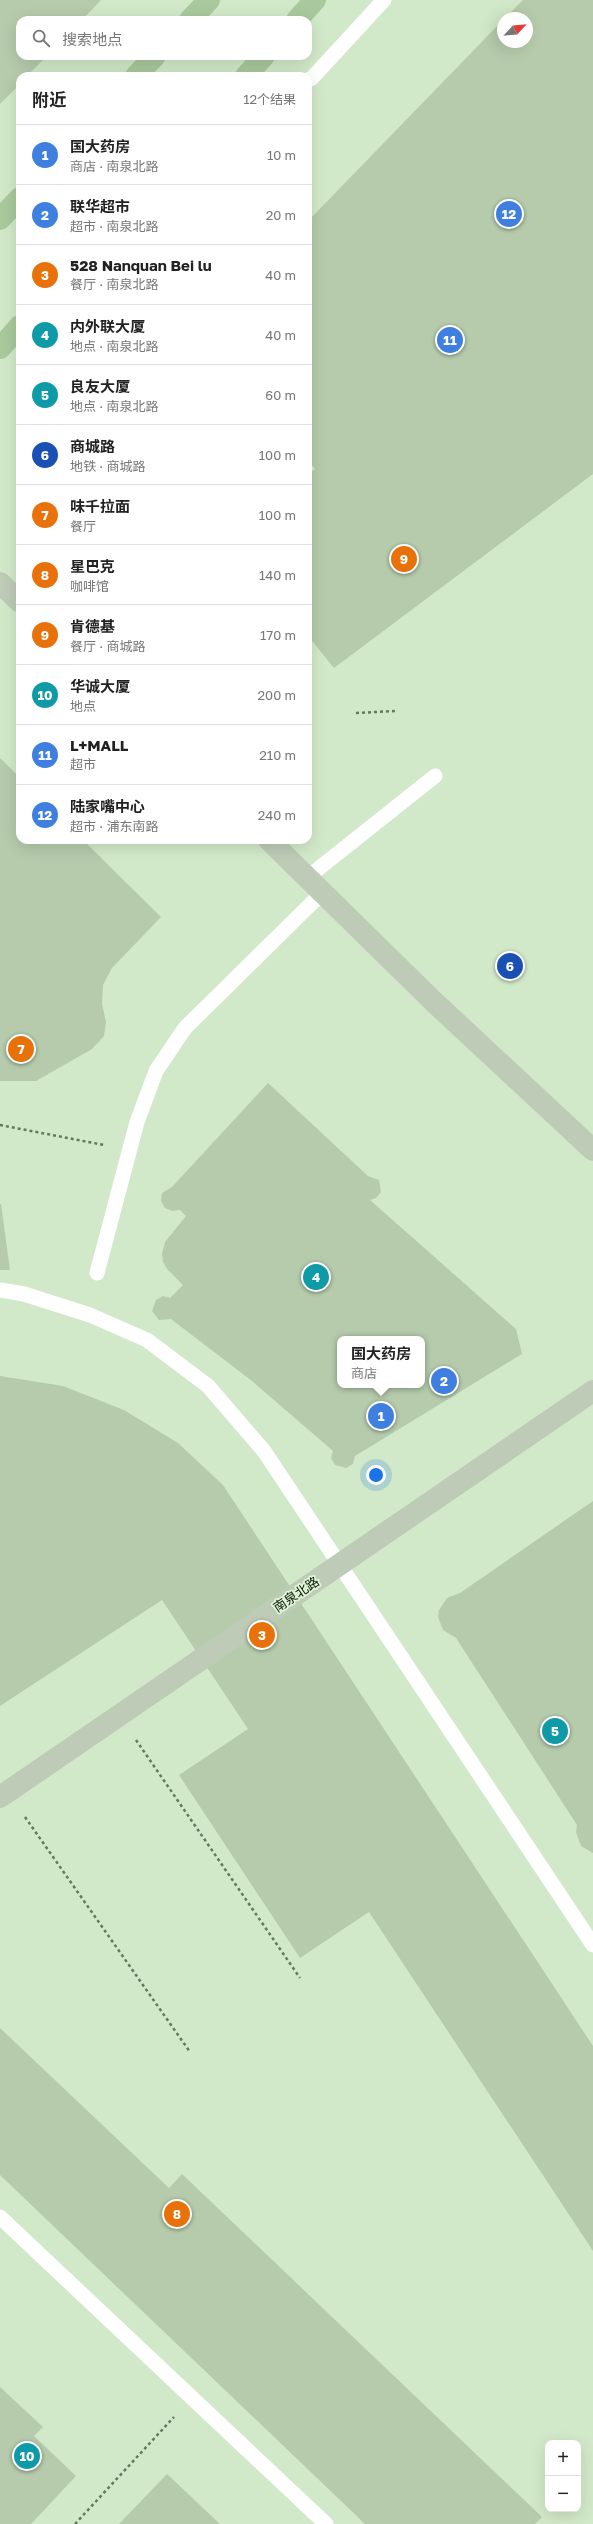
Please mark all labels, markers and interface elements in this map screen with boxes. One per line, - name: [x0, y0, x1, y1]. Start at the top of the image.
- north arrow: [497, 12, 533, 48]
- search box: [16, 16, 312, 60]
- icon: search: [30, 27, 52, 49]
- text: 搜索地点: [62, 30, 122, 48]
- text: 附近: [32, 89, 66, 110]
- text: 12个结果: [243, 91, 296, 107]
- text: 国大药房: [70, 137, 130, 155]
- text: 1: [42, 147, 48, 163]
- text: 10 m: [267, 147, 296, 163]
- text: 商店 · 南泉北路: [70, 158, 158, 174]
- text: 联华超市: [70, 197, 130, 215]
- pin: 12: [496, 199, 522, 229]
- text: 2: [41, 207, 49, 223]
- text: 20 m: [266, 207, 296, 223]
- text: 超市 · 南泉北路: [70, 218, 158, 234]
- text: 528 Nanquan Bei lu: [70, 256, 212, 274]
- text: 3: [41, 267, 49, 283]
- text: 40 m: [265, 267, 296, 283]
- text: 餐厅 · 南泉北路: [70, 276, 158, 292]
- text: 内外联大厦: [70, 317, 145, 335]
- pin: 11: [437, 325, 463, 355]
- text: 4: [41, 327, 49, 343]
- text: 40 m: [265, 327, 296, 343]
- text: 地点 · 南泉北路: [70, 338, 158, 354]
- text: 良友大厦: [70, 377, 130, 395]
- text: 5: [41, 387, 49, 403]
- text: 60 m: [265, 387, 296, 403]
- text: 地点 · 南泉北路: [70, 398, 158, 414]
- text: 商城路: [70, 437, 115, 455]
- text: 6: [41, 447, 49, 463]
- text: 100 m: [259, 447, 296, 463]
- text: 地铁 · 商城路: [70, 458, 145, 474]
- text: 味千拉面: [70, 497, 130, 515]
- text: 7: [41, 507, 49, 523]
- text: 100 m: [259, 507, 296, 523]
- text: 餐厅: [70, 518, 96, 534]
- pin: 9: [391, 544, 417, 574]
- text: 星巴克: [70, 557, 115, 575]
- text: 8: [41, 567, 49, 583]
- text: 140 m: [259, 567, 296, 583]
- text: 咖啡馆: [70, 578, 109, 594]
- text: 肯德基: [70, 617, 115, 635]
- text: 9: [41, 627, 49, 643]
- text: 170 m: [260, 627, 296, 643]
- text: 餐厅 · 商城路: [70, 638, 145, 654]
- text: 华诚大厦: [70, 677, 130, 695]
- text: 10: [37, 687, 53, 703]
- text: 200 m: [258, 687, 296, 703]
- text: 地点: [70, 698, 96, 714]
- text: L+MALL: [70, 736, 128, 754]
- text: 11: [38, 747, 52, 763]
- text: 210 m: [259, 747, 296, 763]
- text: 超市: [70, 756, 96, 772]
- text: 陆家嘴中心: [70, 797, 145, 815]
- text: 12: [38, 807, 52, 823]
- text: 240 m: [258, 807, 296, 823]
- text: 超市 · 浦东南路: [70, 818, 158, 834]
- pin: 6: [497, 951, 523, 981]
- pin: 7: [8, 1034, 34, 1064]
- pin: 4: [303, 1262, 329, 1292]
- popup: [337, 1336, 425, 1388]
- text: 国大药房: [351, 1344, 411, 1362]
- text: 商店: [351, 1365, 377, 1381]
- pin: 2: [431, 1366, 457, 1396]
- pin: 1: [368, 1401, 394, 1431]
- your location: [366, 1465, 386, 1485]
- street label: 南泉北路: [270, 1573, 322, 1615]
- pin: 3: [249, 1620, 275, 1650]
- pin: 5: [542, 1716, 568, 1746]
- pin: 8: [164, 2199, 190, 2229]
- map controls: [545, 2440, 581, 2512]
- button: +: [545, 2440, 581, 2476]
- pin: 10: [14, 2441, 40, 2471]
- button: −: [545, 2476, 581, 2512]

